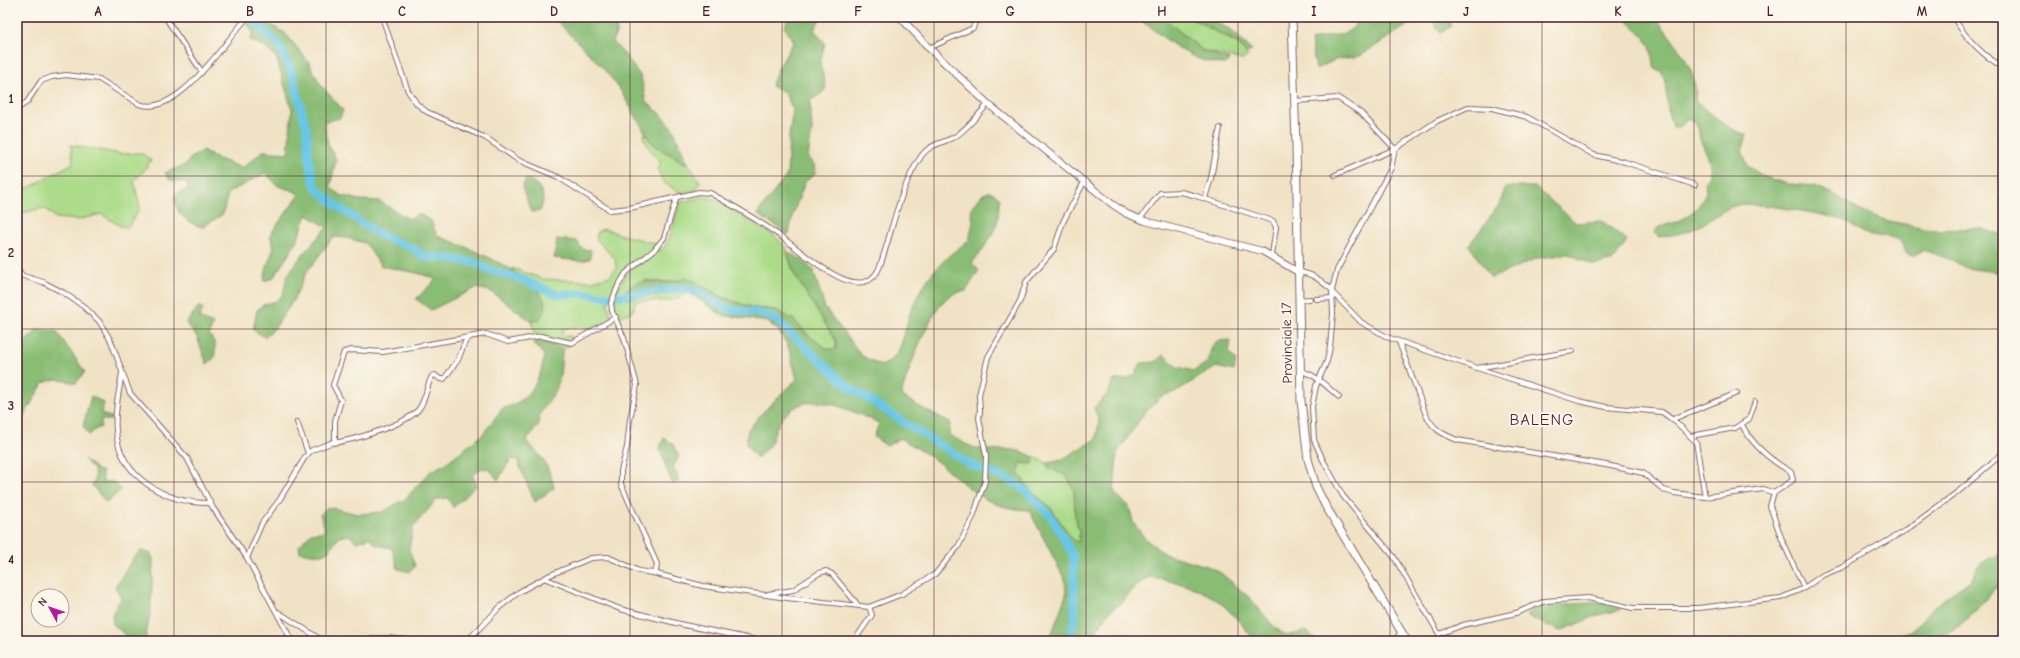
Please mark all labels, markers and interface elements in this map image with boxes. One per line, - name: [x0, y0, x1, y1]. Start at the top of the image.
- text: A: [94, 4, 102, 19]
- text: B: [246, 4, 254, 19]
- text: C: [398, 4, 406, 19]
- text: D: [550, 4, 558, 19]
- text: E: [702, 4, 710, 19]
- text: F: [854, 4, 862, 19]
- text: G: [1005, 4, 1015, 19]
- text: H: [1157, 4, 1167, 19]
- text: I: [1311, 4, 1317, 19]
- text: J: [1463, 4, 1469, 19]
- text: K: [1614, 4, 1622, 19]
- text: L: [1767, 4, 1774, 19]
- text: M: [1917, 4, 1928, 19]
- text: 1: [8, 91, 14, 106]
- text: 2: [8, 245, 14, 260]
- street label: Provinciale 17: [1278, 302, 1296, 384]
- text: 3: [8, 398, 14, 413]
- district label: BALENG: [1510, 411, 1574, 429]
- text: 4: [8, 552, 14, 567]
- north arrow: [30, 588, 70, 628]
- text: N: [35, 595, 50, 609]

